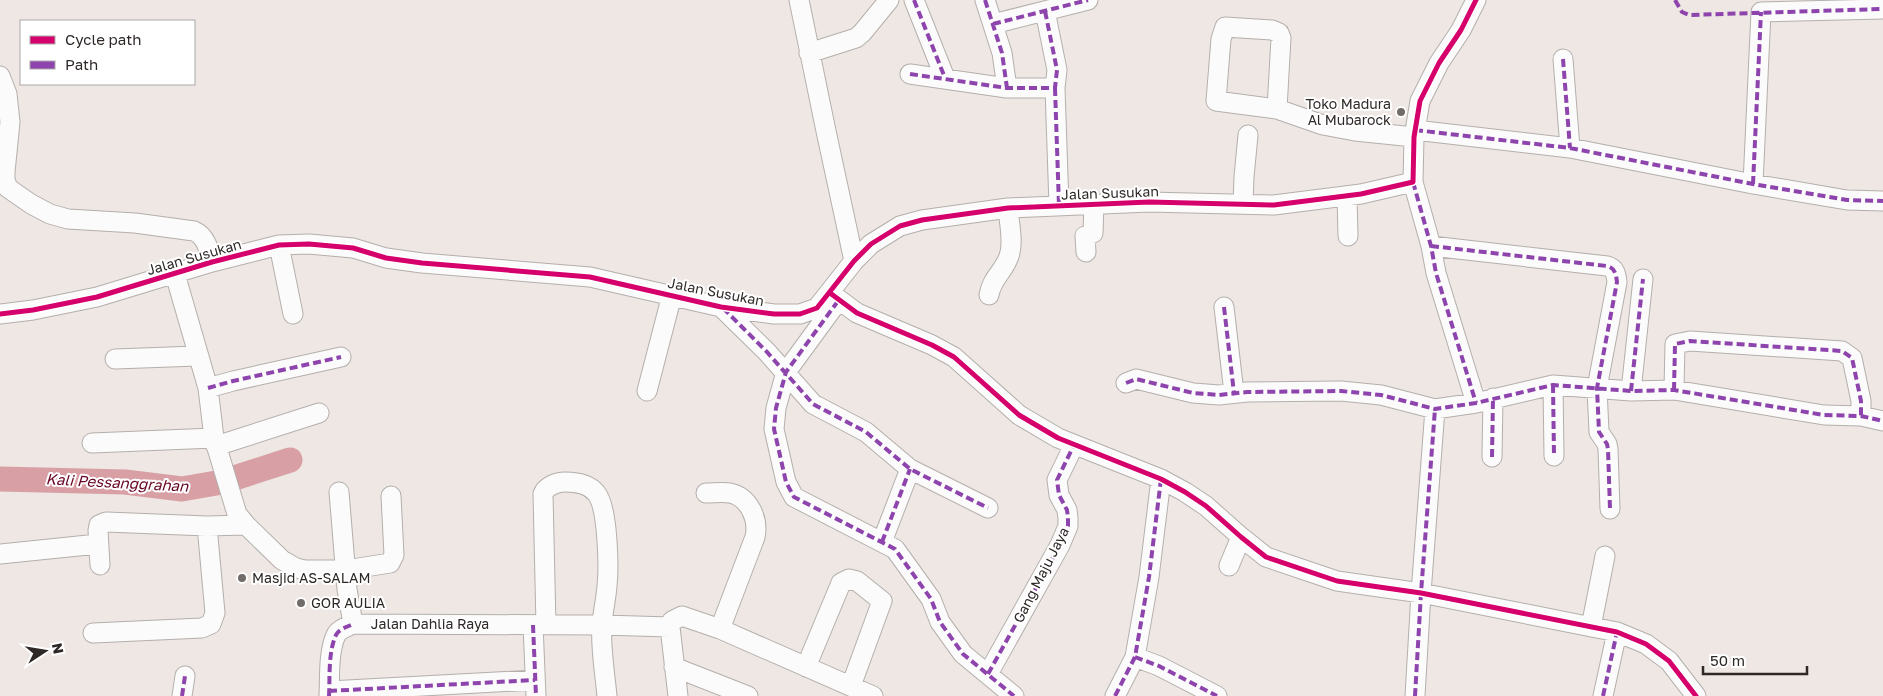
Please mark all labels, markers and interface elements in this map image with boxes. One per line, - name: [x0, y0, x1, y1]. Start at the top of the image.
- legend: [20, 20, 195, 85]
- text: Cycle path: [65, 30, 141, 48]
- text: Path: [65, 55, 98, 73]
- place label: Toko Madura Al Mubarock: [1305, 95, 1391, 128]
- marker: Toko Madura Al Mubarock: [1395, 106, 1407, 118]
- street label: Jalan Susukan: [1061, 182, 1159, 203]
- street label: Jalan Susukan: [145, 235, 243, 278]
- street label: Jalan Susukan: [666, 274, 766, 309]
- water label: Kali Pessanggrahan: [45, 469, 190, 496]
- street label: Gang Maju Jaya: [1009, 524, 1072, 625]
- place label: Masjid AS-SALAM: [252, 569, 371, 586]
- marker: Masjid AS-SALAM: [236, 572, 248, 584]
- place label: GOR AULIA: [311, 594, 386, 611]
- marker: GOR AULIA: [295, 597, 307, 609]
- street label: Jalan Dahlia Raya: [371, 615, 489, 632]
- north arrow: [20, 626, 70, 676]
- text: N: [49, 641, 68, 655]
- scale bar: [1703, 644, 1807, 676]
- text: 50 m: [1710, 651, 1745, 669]

